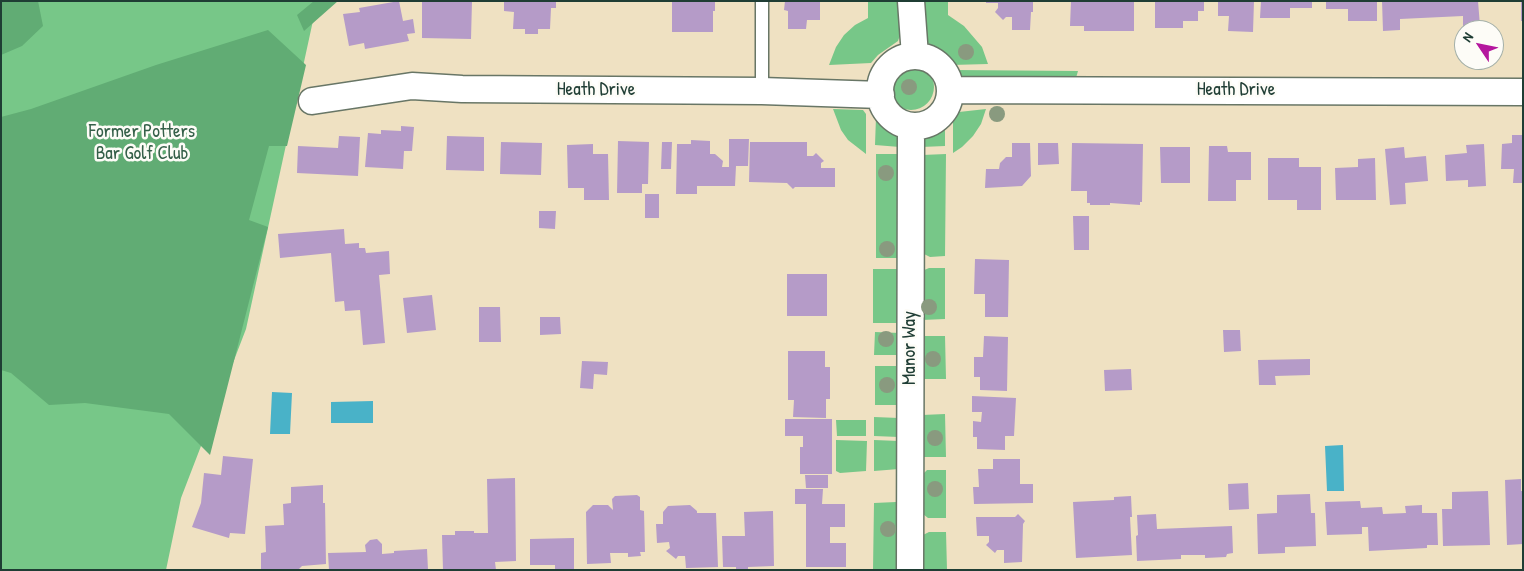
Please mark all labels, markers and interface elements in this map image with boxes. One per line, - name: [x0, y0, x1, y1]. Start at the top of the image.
- north arrow: [1454, 20, 1504, 70]
- text: N: [1457, 28, 1477, 45]
- street label: Heath Drive: [557, 79, 635, 101]
- street label: Heath Drive: [1197, 79, 1275, 101]
- park label: Former Potters Bar Golf Club: [89, 121, 195, 165]
- street label: Manor Way: [899, 311, 921, 385]

